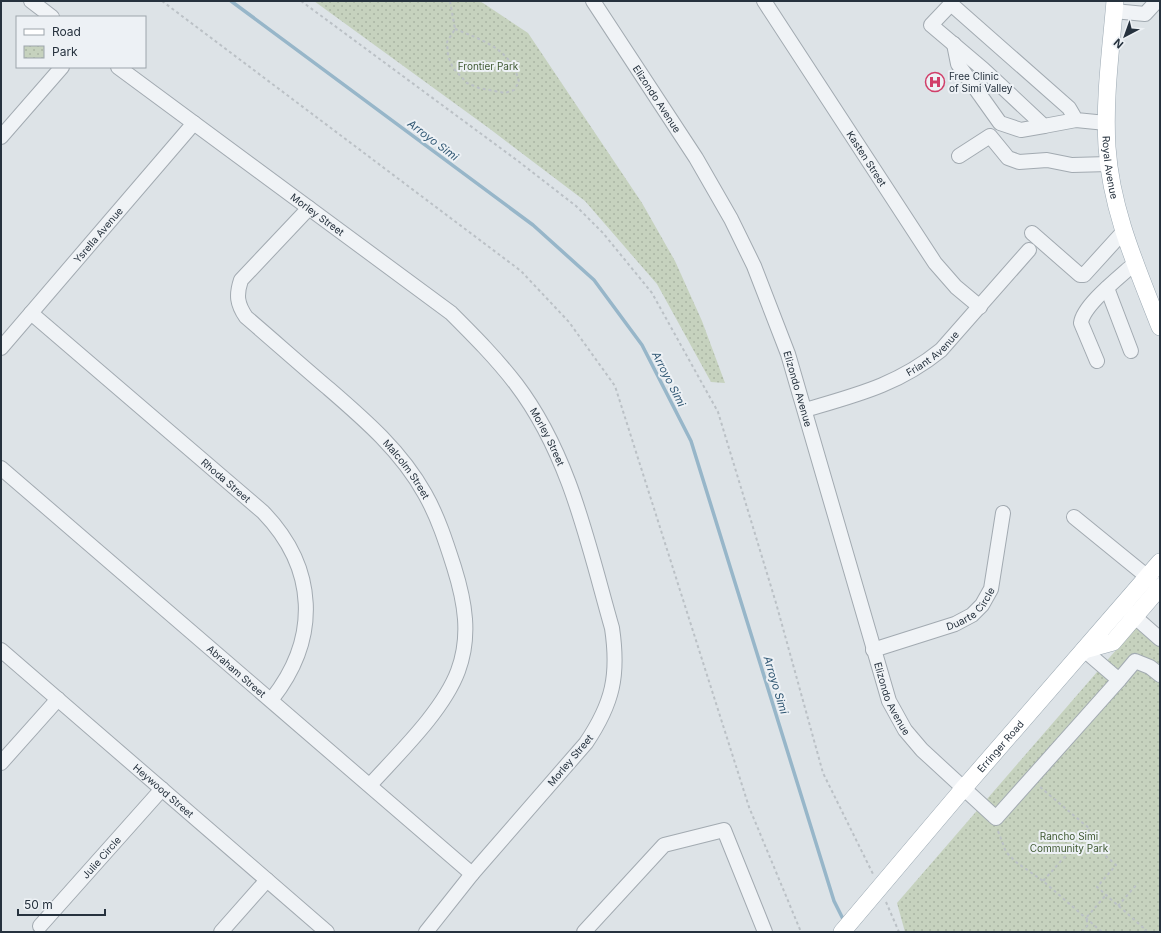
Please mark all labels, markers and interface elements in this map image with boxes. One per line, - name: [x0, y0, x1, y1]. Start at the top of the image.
- legend: [16, 16, 146, 68]
- north arrow: [1105, 16, 1145, 56]
- text: Road: [52, 24, 81, 39]
- text: N: [1111, 36, 1126, 52]
- text: Park: [52, 44, 78, 59]
- park label: Frontier Park: [458, 60, 519, 72]
- street label: Elizondo Avenue: [631, 63, 684, 135]
- place label: Free Clinic of Simi Valley: [949, 70, 1013, 94]
- hospital icon: Free Clinic of Simi Valley: [924, 71, 946, 93]
- water label: Arroyo Simi: [404, 116, 461, 164]
- street label: Kasten Street: [844, 128, 890, 189]
- street label: Royal Avenue: [1100, 136, 1121, 200]
- street label: Morley Street: [288, 191, 347, 239]
- street label: Ysrella Avenue: [71, 205, 125, 265]
- street label: Friant Avenue: [904, 328, 961, 378]
- water label: Arroyo Simi: [649, 348, 689, 409]
- street label: Elizondo Avenue: [781, 350, 815, 428]
- street label: Morley Street: [528, 405, 568, 468]
- street label: Malcolm Street: [381, 437, 433, 501]
- street label: Rhoda Street: [199, 456, 254, 505]
- street label: Duarte Circle: [945, 585, 997, 632]
- street label: Abraham Street: [205, 642, 269, 700]
- water label: Arroyo Simi: [760, 653, 792, 716]
- street label: Elizondo Avenue: [872, 661, 913, 738]
- street label: Erringer Road: [974, 718, 1026, 775]
- street label: Morley Street: [545, 731, 596, 788]
- street label: Heywood Street: [131, 761, 197, 821]
- park label: Rancho Simi Community Park: [1030, 830, 1109, 854]
- street label: Julie Circle: [79, 834, 123, 881]
- scale bar: [18, 891, 105, 917]
- text: 50 m: [24, 897, 53, 912]

